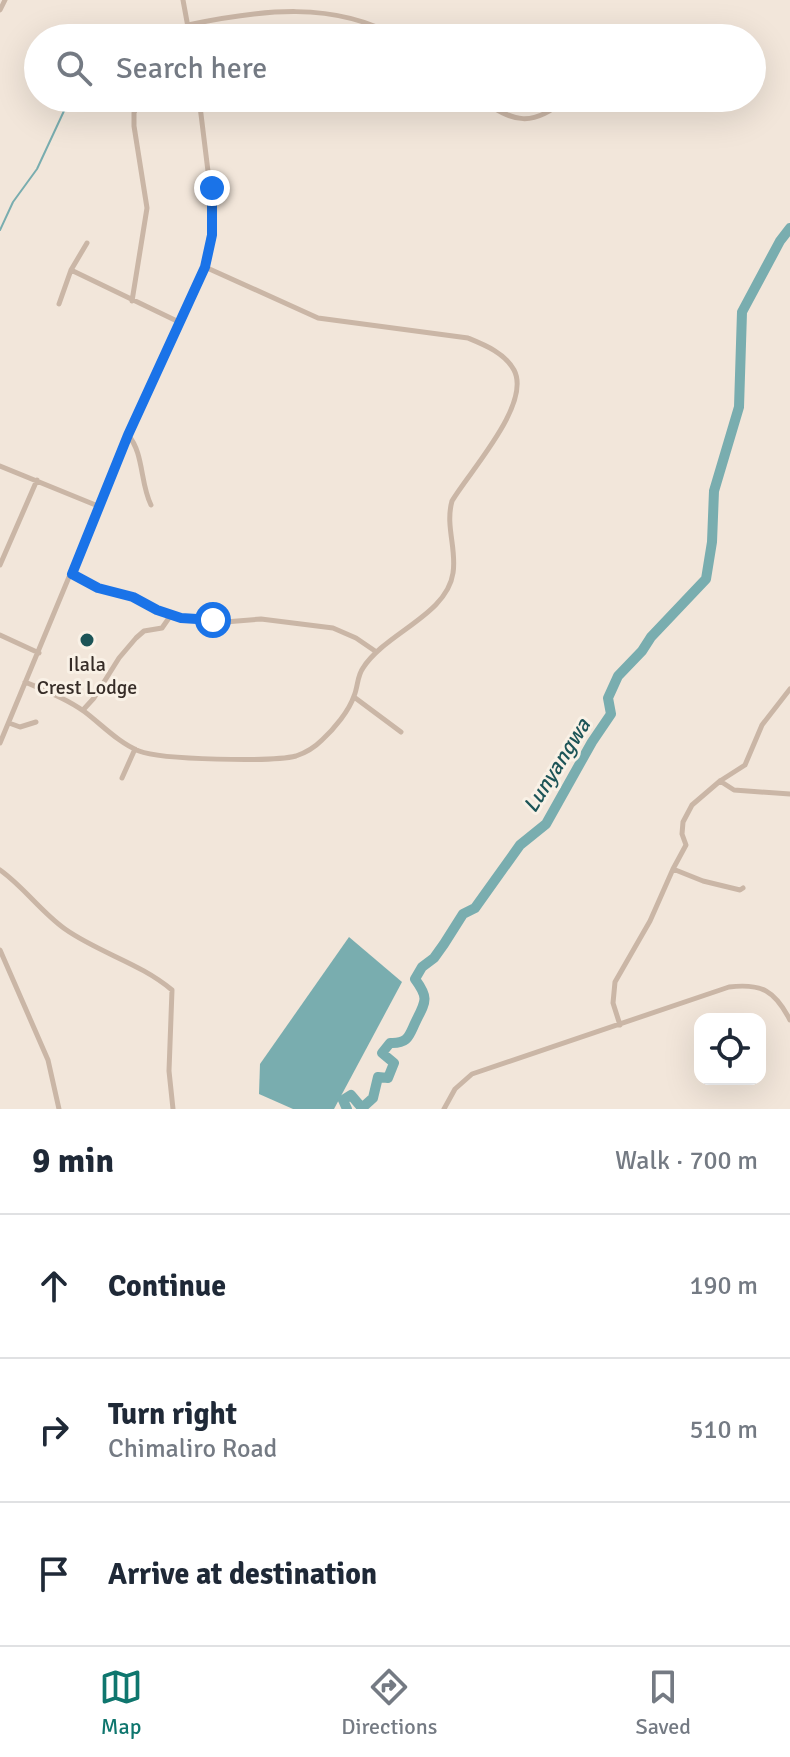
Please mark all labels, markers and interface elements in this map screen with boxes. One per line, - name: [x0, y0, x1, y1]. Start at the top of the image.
- search box: [24, 24, 766, 112]
- icon: search: [52, 46, 96, 90]
- text: Search here: [116, 50, 267, 87]
- route end: [194, 170, 230, 206]
- route start: [195, 602, 231, 638]
- marker: Ilala Crest Lodge: [78, 631, 96, 649]
- place label: Ilala Crest Lodge: [37, 652, 137, 700]
- water label: Lunyangwa: [517, 712, 596, 817]
- map controls: [694, 1013, 766, 1085]
- button: locate: [694, 1013, 766, 1085]
- text: 9 min: [32, 1140, 114, 1182]
- text: Walk · 700 m: [615, 1145, 758, 1177]
- icon: ahead: [32, 1264, 76, 1308]
- text: Continue: [108, 1268, 226, 1305]
- text: 190 m: [689, 1270, 758, 1302]
- text: Turn right: [108, 1396, 237, 1433]
- icon: right: [32, 1408, 76, 1452]
- text: 510 m: [689, 1414, 758, 1446]
- text: Chimaliro Road: [108, 1433, 277, 1465]
- icon: arrive: [32, 1552, 76, 1596]
- text: Arrive at destination: [108, 1556, 377, 1593]
- tab: Map: [99, 1665, 143, 1740]
- tab: Directions: [341, 1665, 437, 1740]
- tab: Saved: [636, 1665, 691, 1740]

